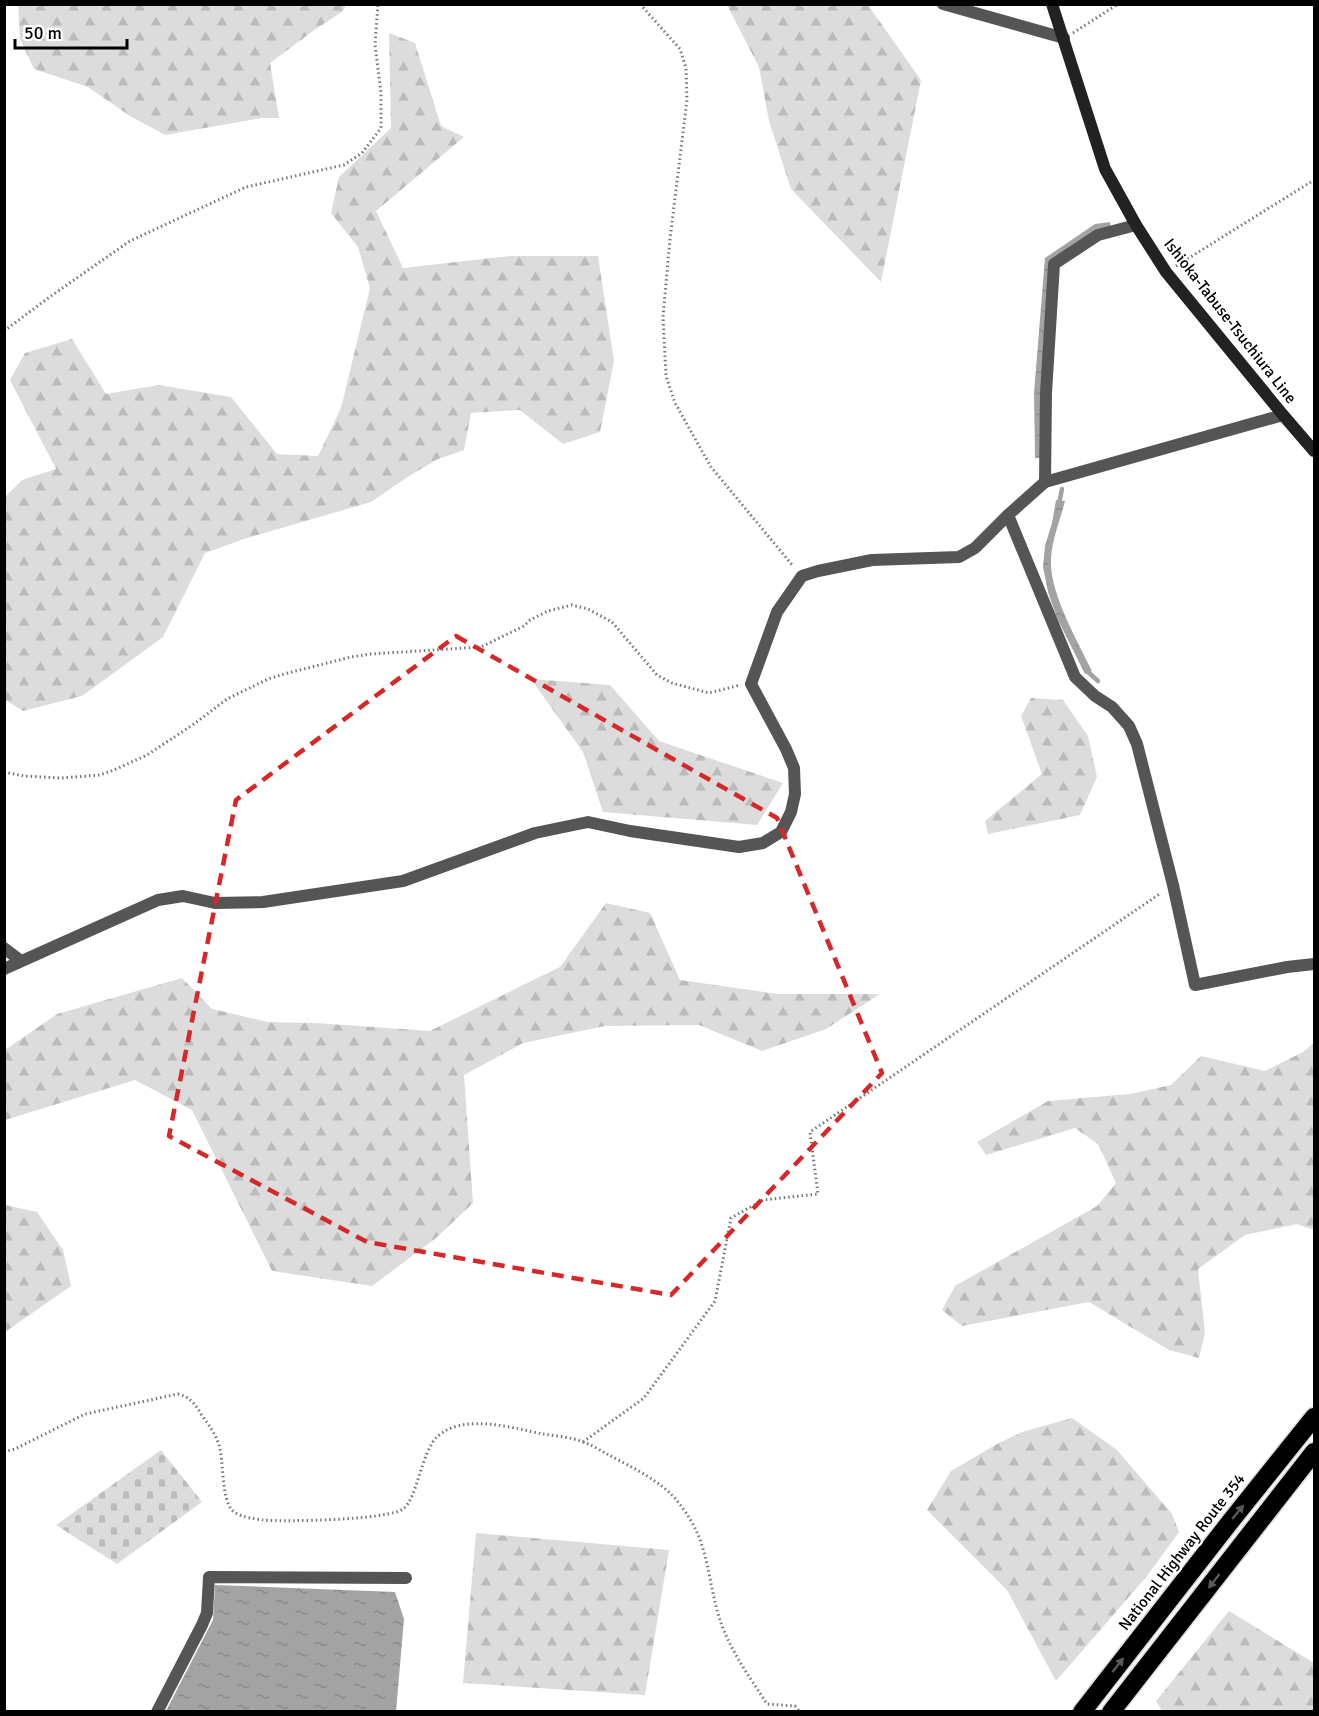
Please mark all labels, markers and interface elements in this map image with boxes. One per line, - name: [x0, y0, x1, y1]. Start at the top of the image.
- scale bar: [15, 12, 128, 50]
- text: 50 m: [24, 22, 62, 44]
- street label: Ishioka-Tabuse-Tsuchiura Line: [1159, 234, 1301, 408]
- street label: National Highway Route 354: [1114, 1469, 1250, 1635]
- one-way arrow: [1232, 1504, 1245, 1520]
- one-way arrow: [1208, 1573, 1221, 1589]
- one-way arrow: [1112, 1658, 1124, 1673]

